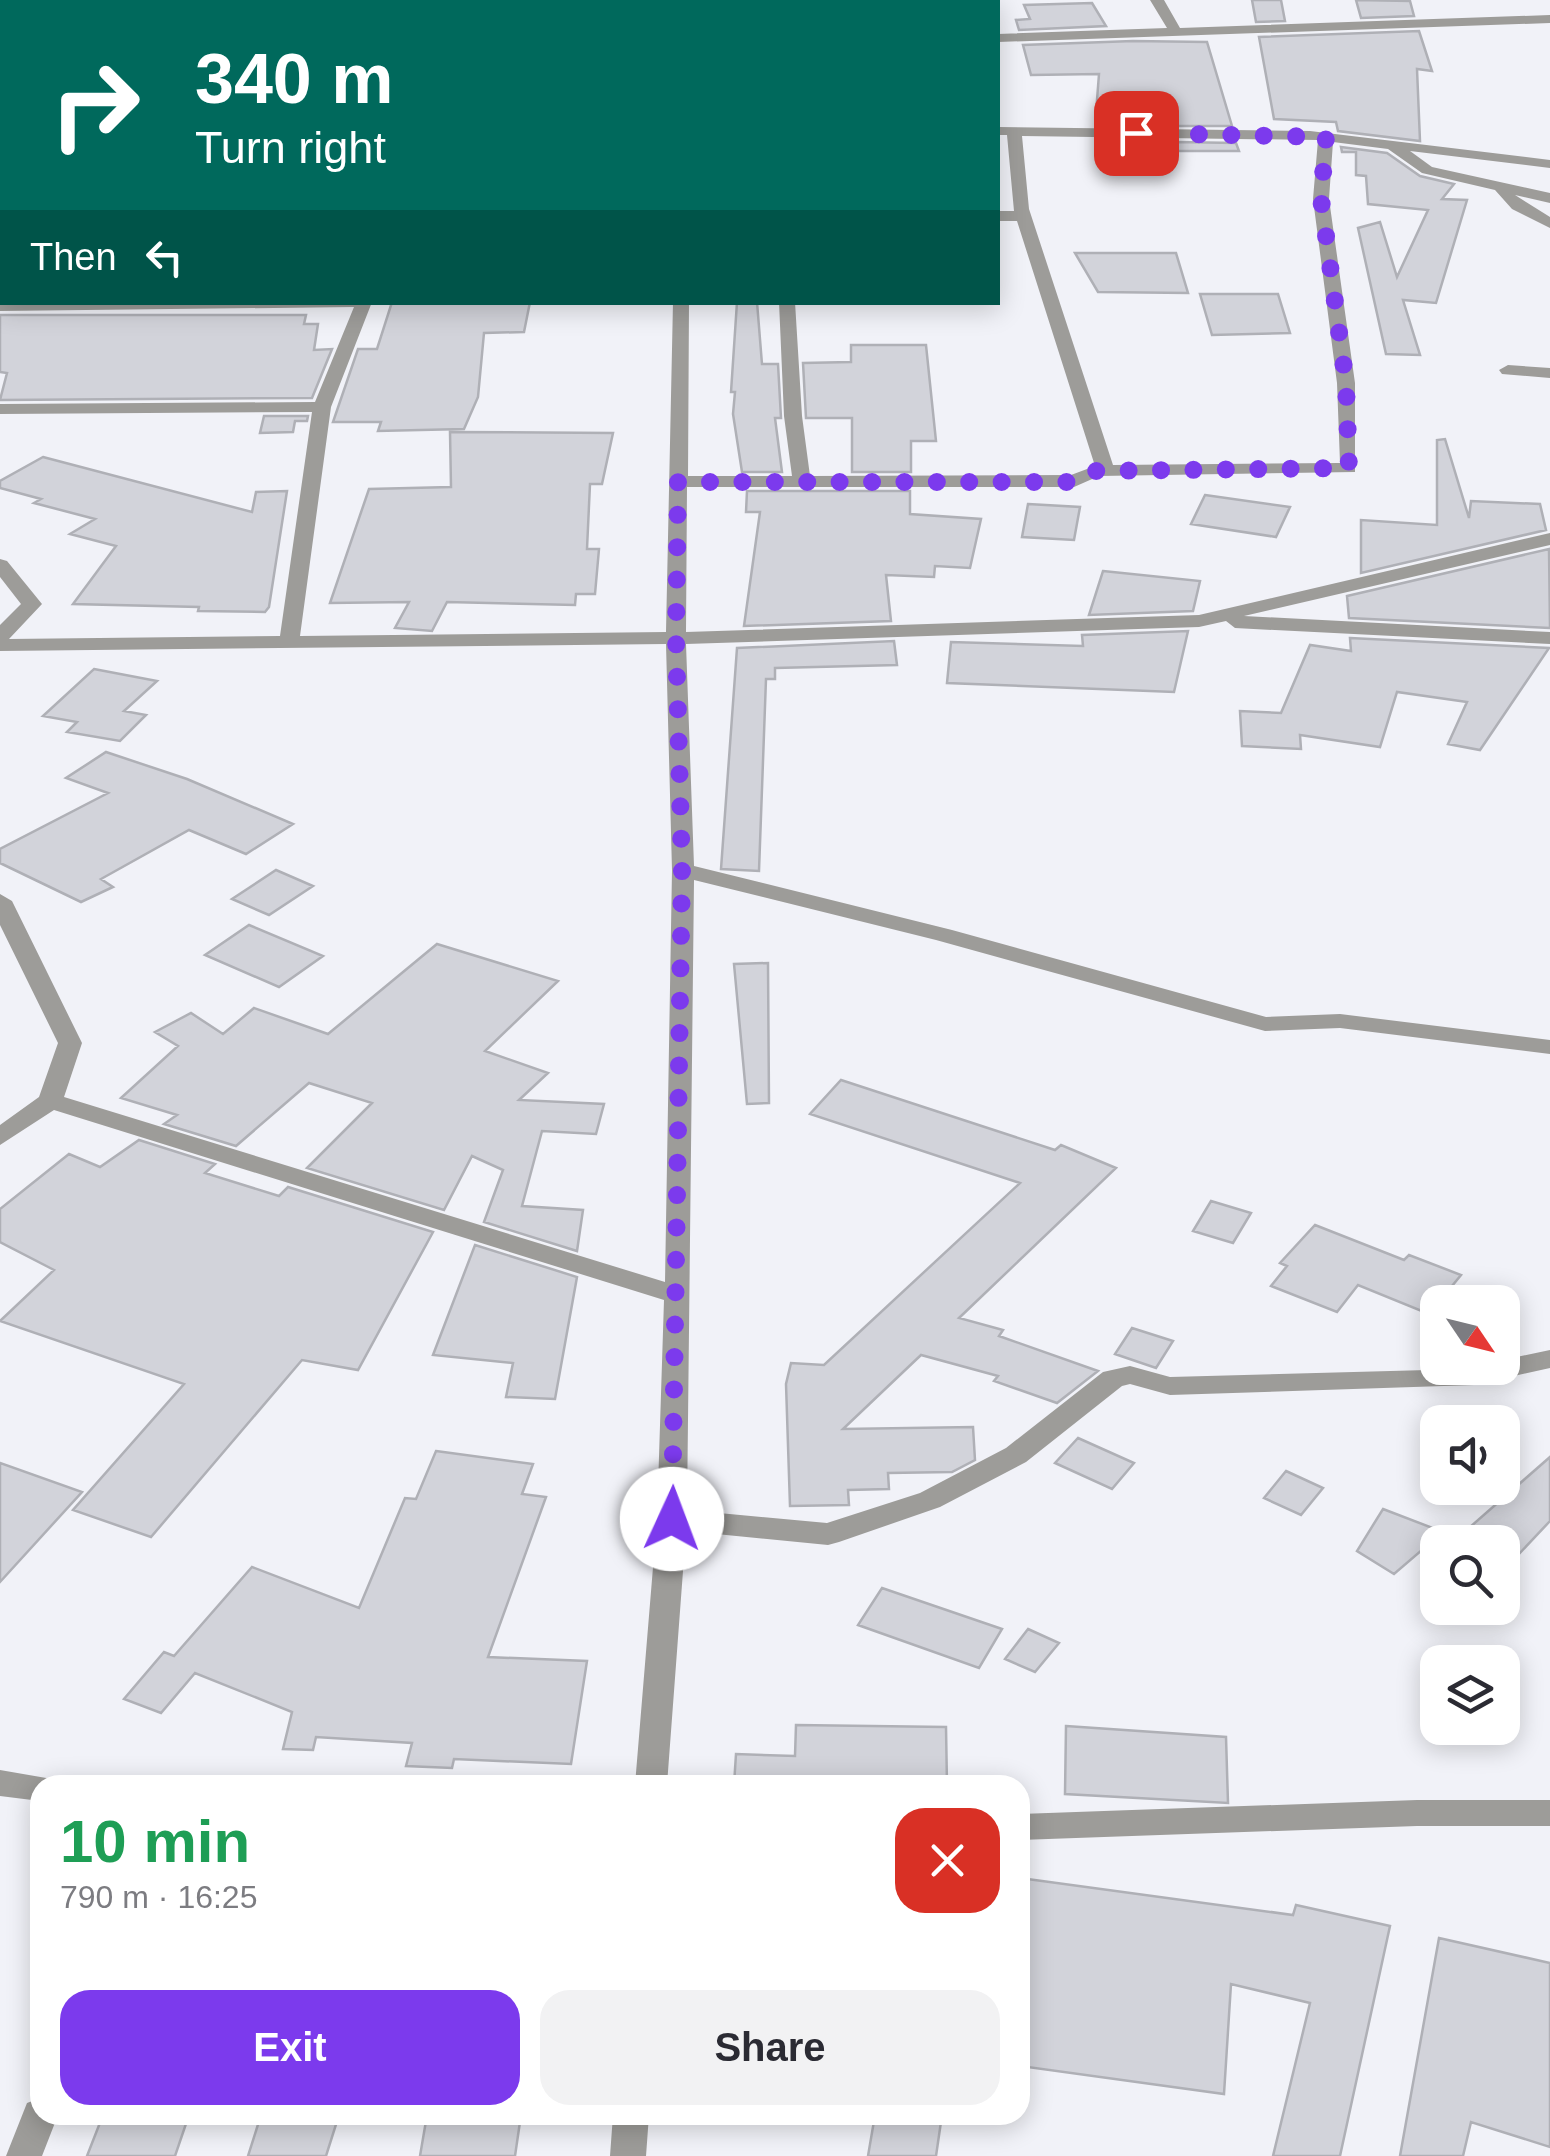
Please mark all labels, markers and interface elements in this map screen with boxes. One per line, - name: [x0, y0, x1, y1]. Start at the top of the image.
- icon: right: [30, 40, 160, 170]
- text: 340 m: [195, 40, 393, 118]
- pin: [1094, 91, 1179, 176]
- icon: arrive: [1109, 106, 1164, 161]
- text: Turn right: [195, 122, 386, 173]
- icon: left: [137, 230, 192, 285]
- text: Then: [30, 236, 117, 278]
- north arrow: [1420, 1285, 1520, 1385]
- map controls: [1420, 1285, 1520, 1745]
- button: sound: [1420, 1405, 1520, 1505]
- position arrow: [620, 1467, 724, 1571]
- button: search: [1420, 1525, 1520, 1625]
- button: layers: [1420, 1645, 1520, 1745]
- text: 10 min: [60, 1808, 250, 1875]
- button: close: [895, 1808, 1000, 1913]
- text: 790 m · 16:25: [60, 1879, 257, 1915]
- button: Exit: [60, 1990, 520, 2105]
- button: Share: [540, 1990, 1000, 2105]

